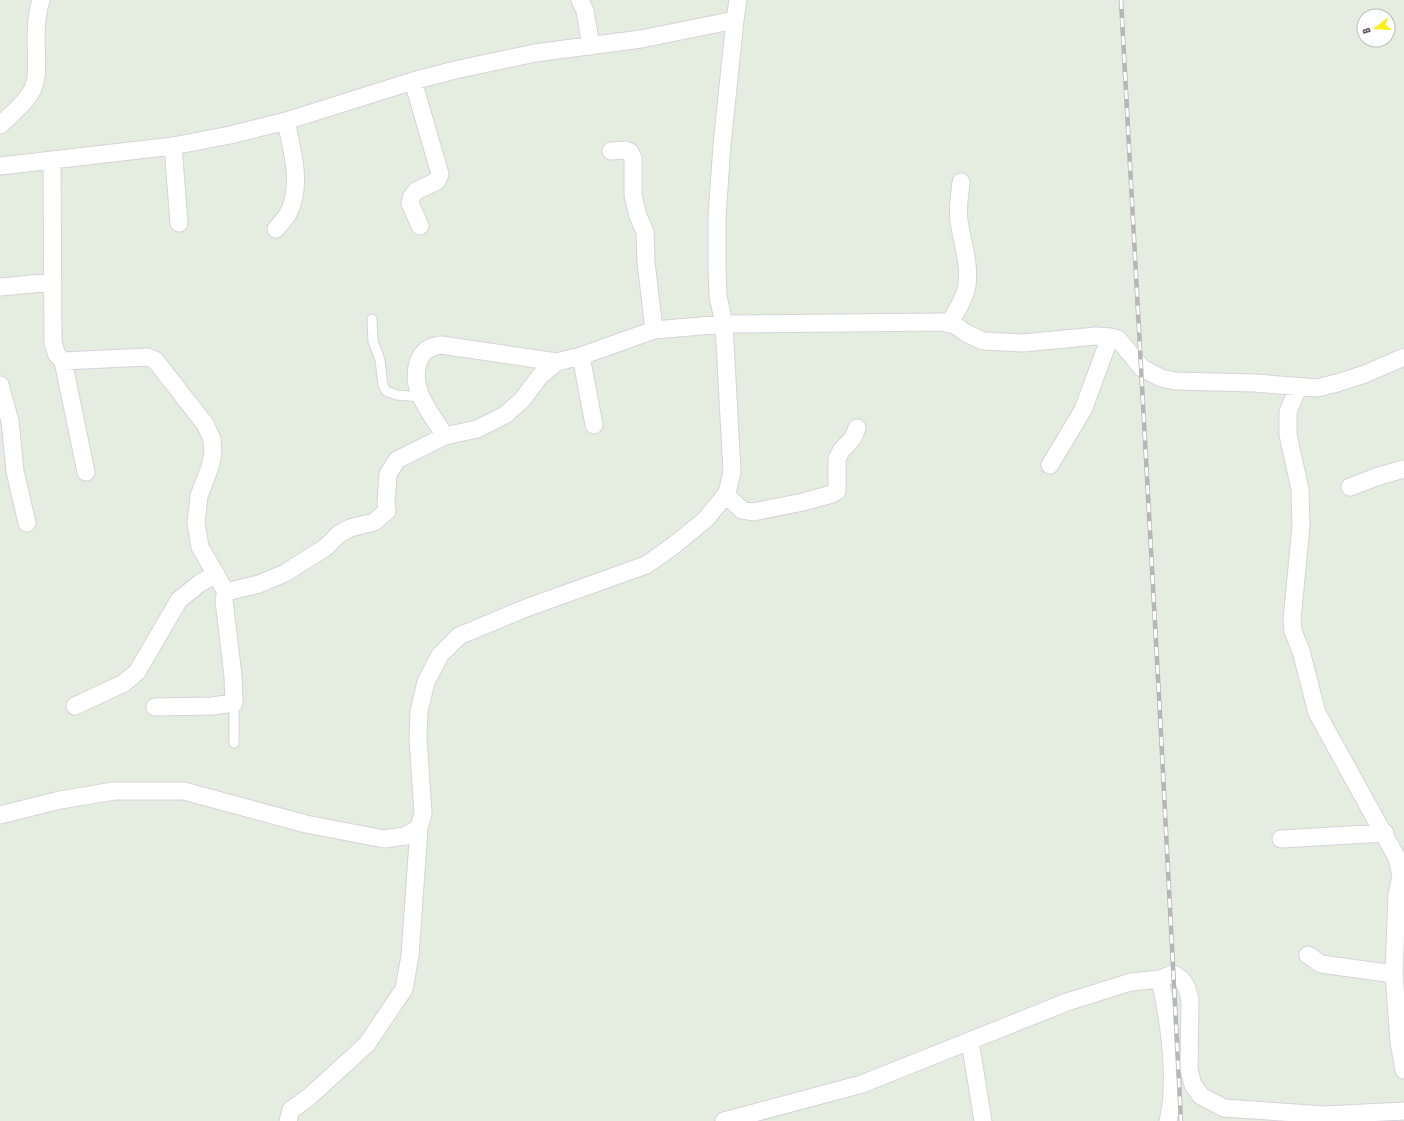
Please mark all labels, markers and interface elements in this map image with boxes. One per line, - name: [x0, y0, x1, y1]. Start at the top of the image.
- north arrow: [1356, 8, 1396, 48]
- text: B: [1360, 26, 1373, 35]

